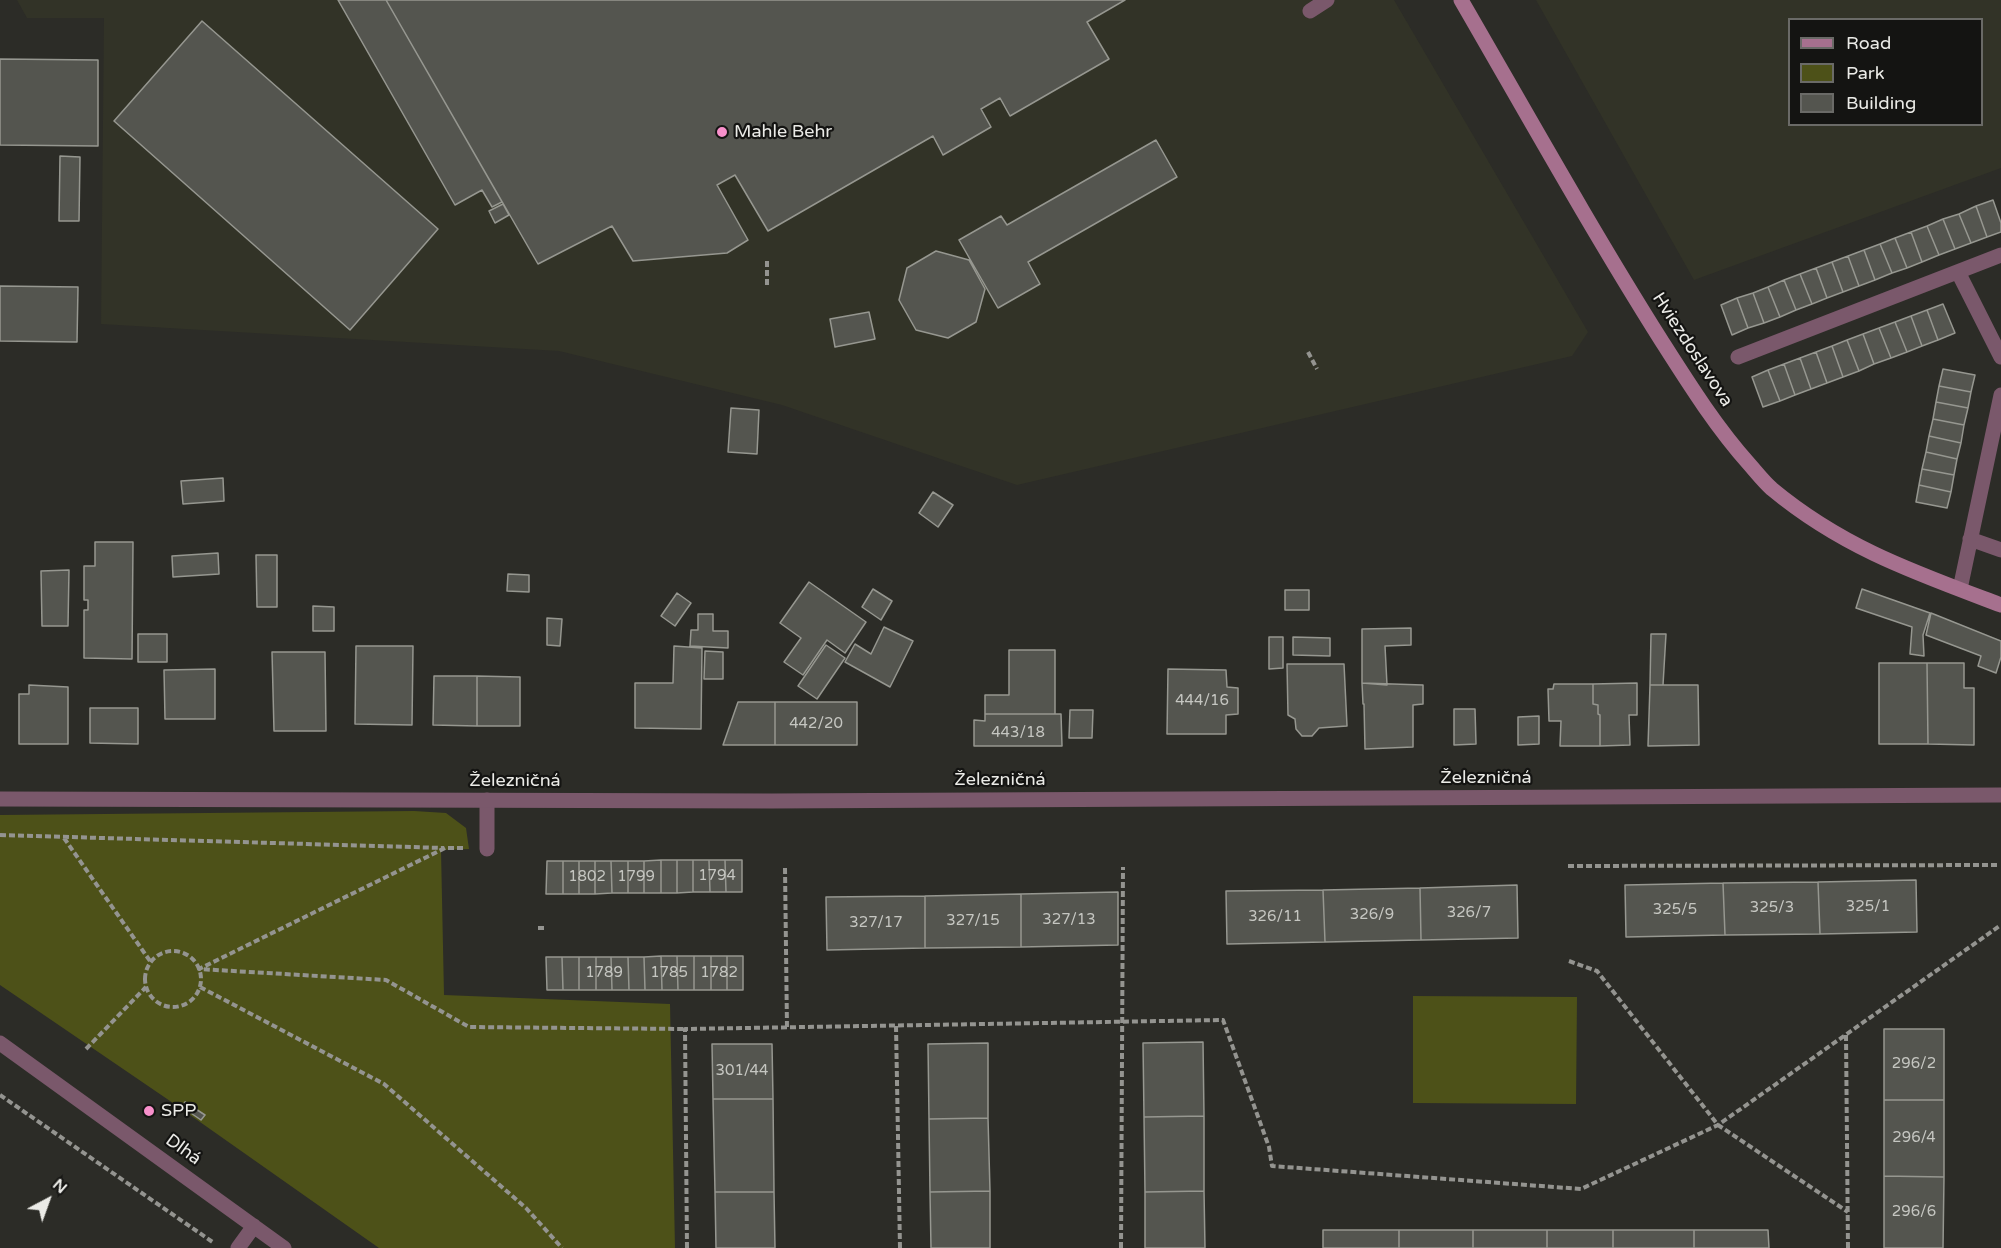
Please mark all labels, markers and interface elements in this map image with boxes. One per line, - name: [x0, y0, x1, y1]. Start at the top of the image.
- legend: [1788, 18, 1983, 126]
- text: Road: [1846, 32, 1891, 54]
- text: Park: [1846, 62, 1884, 84]
- text: Building: [1846, 92, 1916, 114]
- place label: Mahle Behr: [734, 121, 832, 143]
- marker: Mahle Behr: [715, 125, 729, 139]
- street label: Hviezdoslavova: [1647, 289, 1737, 411]
- house number: 444/16: [1175, 692, 1229, 710]
- house number: 442/20: [789, 715, 843, 733]
- house number: 443/18: [991, 724, 1045, 742]
- street label: Železničná: [1440, 767, 1532, 789]
- street label: Železničná: [954, 769, 1046, 791]
- street label: Železničná: [469, 770, 561, 792]
- house number: 1794: [698, 867, 736, 885]
- house number: 1802: [568, 868, 606, 886]
- house number: 1799: [617, 868, 655, 886]
- house number: 325/1: [1846, 898, 1890, 916]
- house number: 325/3: [1750, 899, 1794, 917]
- house number: 325/5: [1653, 901, 1697, 919]
- house number: 326/7: [1447, 904, 1491, 922]
- house number: 326/9: [1350, 906, 1394, 924]
- house number: 326/11: [1248, 908, 1302, 926]
- house number: 327/13: [1042, 911, 1096, 929]
- house number: 327/15: [946, 912, 1000, 930]
- house number: 327/17: [849, 914, 903, 932]
- house number: 1789: [585, 964, 623, 982]
- house number: 1785: [650, 964, 688, 982]
- house number: 1782: [700, 964, 738, 982]
- house number: 296/2: [1892, 1055, 1936, 1073]
- house number: 301/44: [716, 1062, 768, 1080]
- place label: SPP: [161, 1100, 196, 1122]
- marker: SPP: [142, 1104, 156, 1118]
- house number: 296/4: [1892, 1129, 1936, 1147]
- street label: Dlhá: [161, 1130, 205, 1170]
- north arrow: [18, 1170, 78, 1230]
- text: N: [48, 1175, 71, 1198]
- house number: 296/6: [1892, 1203, 1936, 1221]

